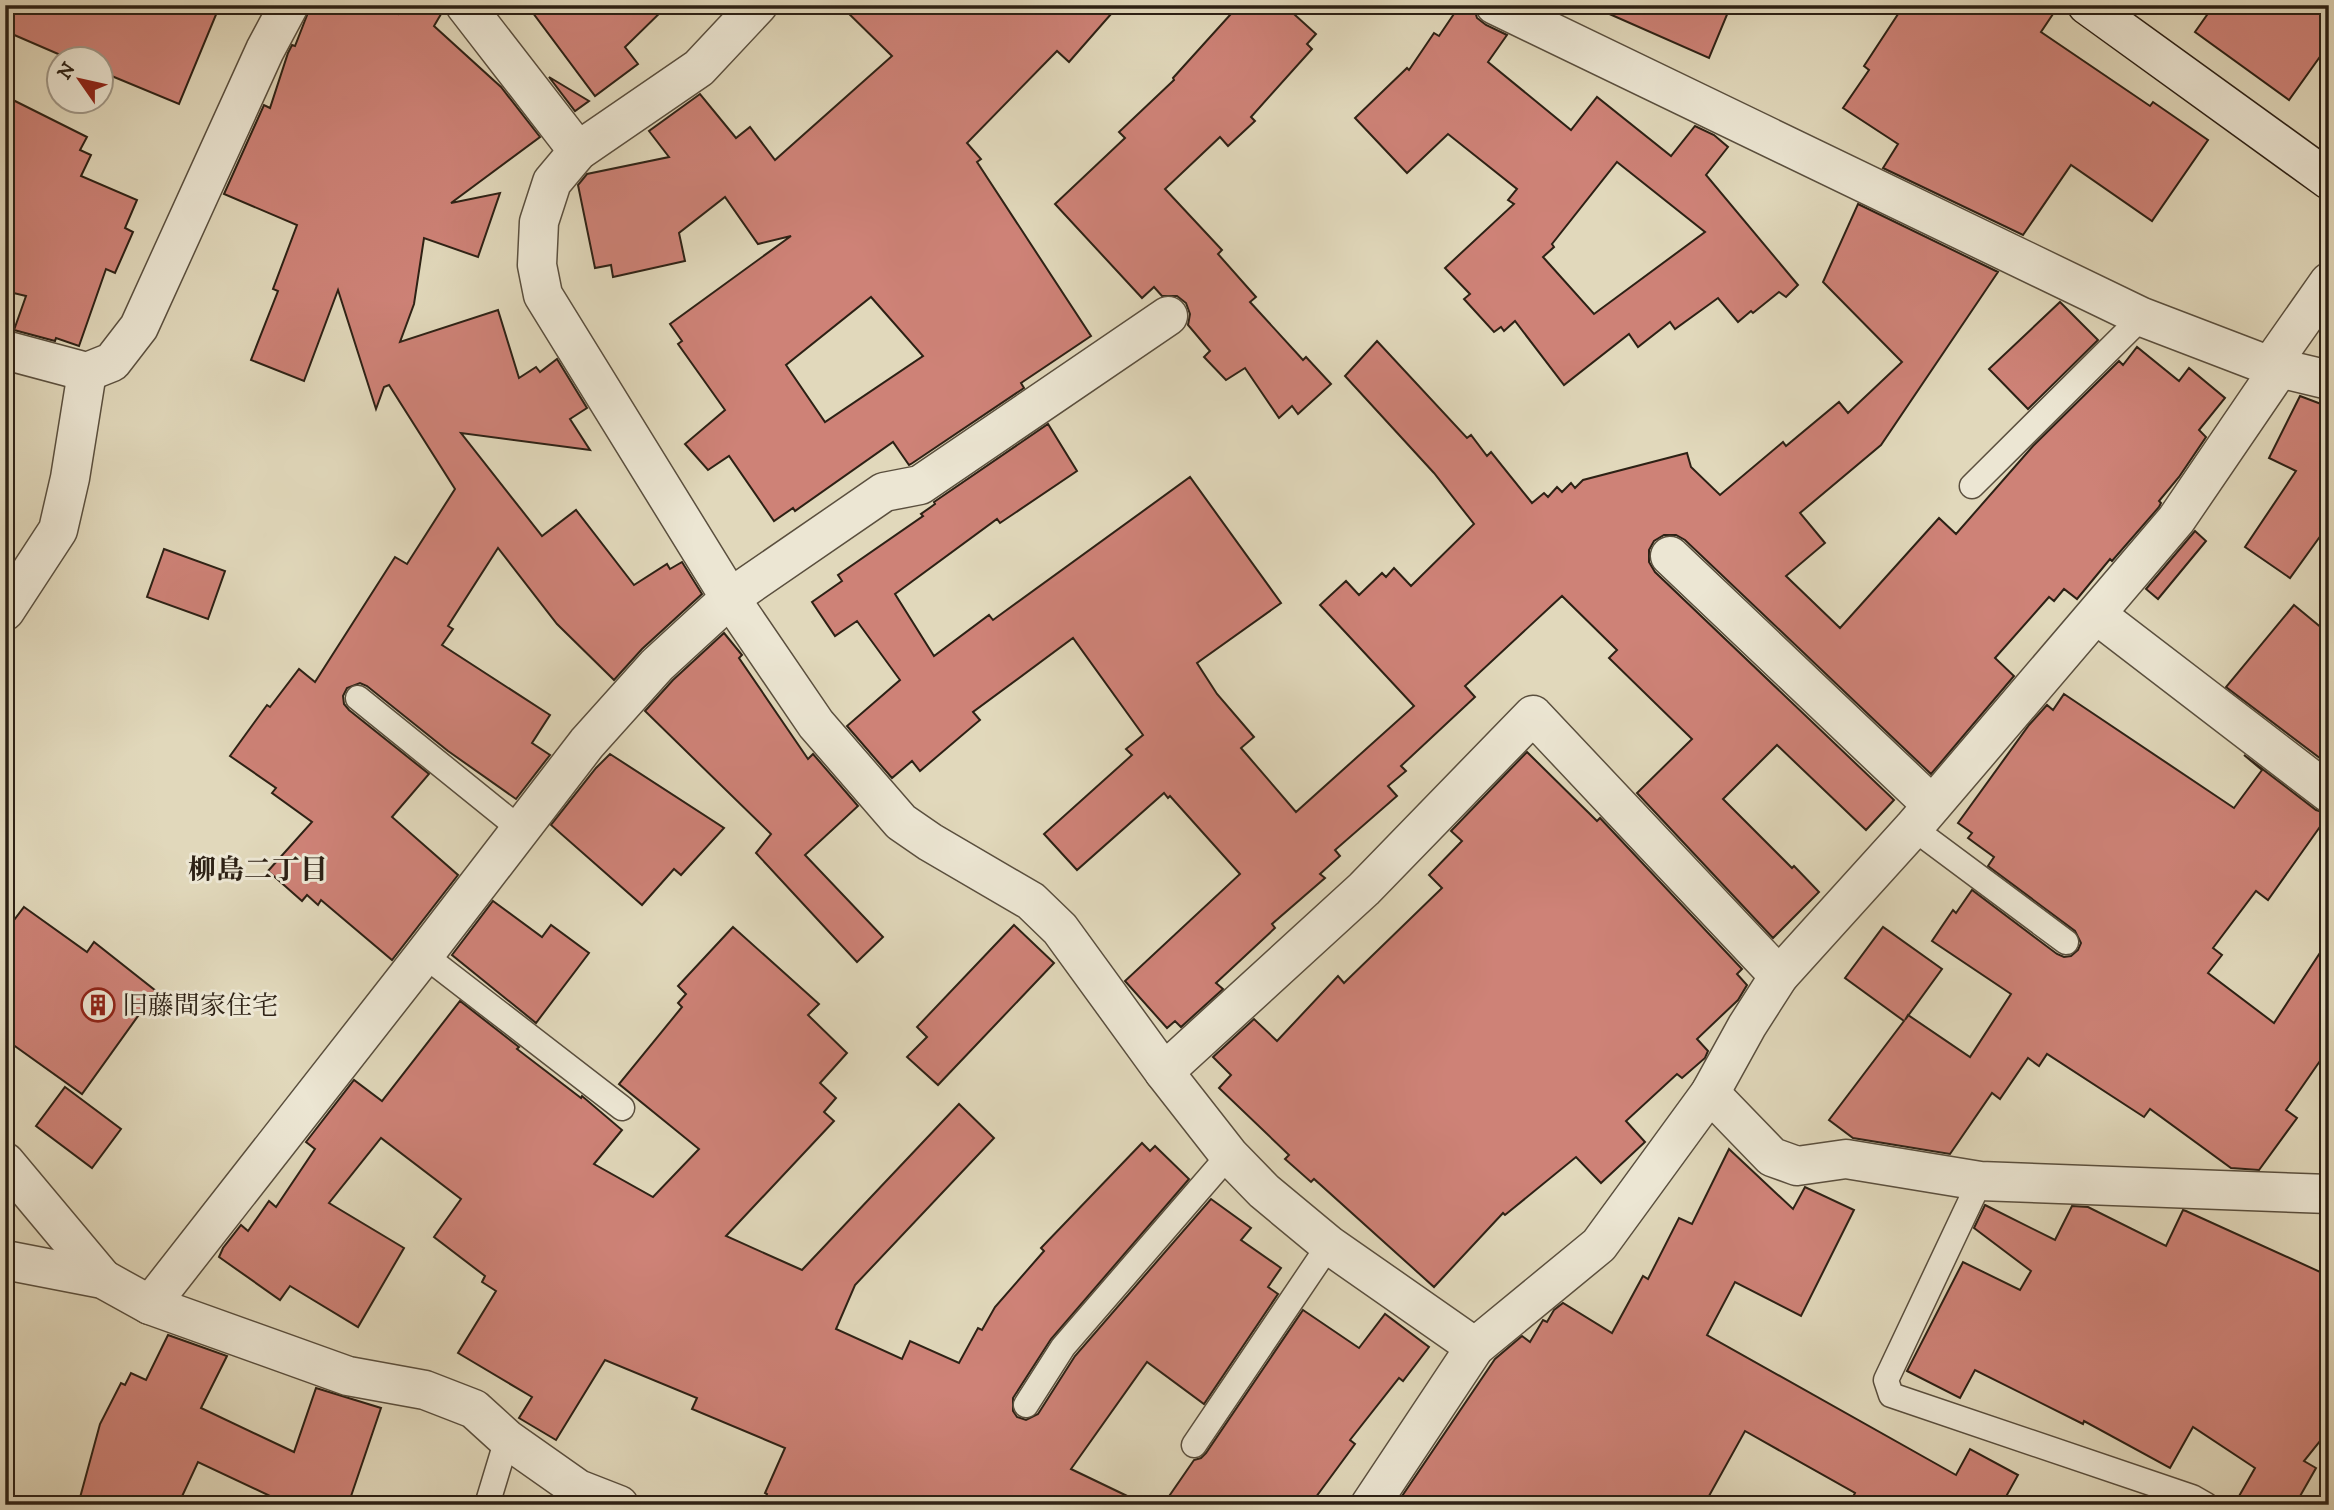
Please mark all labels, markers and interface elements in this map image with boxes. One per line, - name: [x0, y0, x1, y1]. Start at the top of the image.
- north arrow: [46, 46, 116, 116]
- text: N: [53, 58, 81, 84]
- district label: 柳島二丁目: [188, 853, 328, 888]
- building icon: 旧藤間家住宅: [79, 986, 117, 1024]
- place label: 旧藤間家住宅: [122, 990, 278, 1023]

